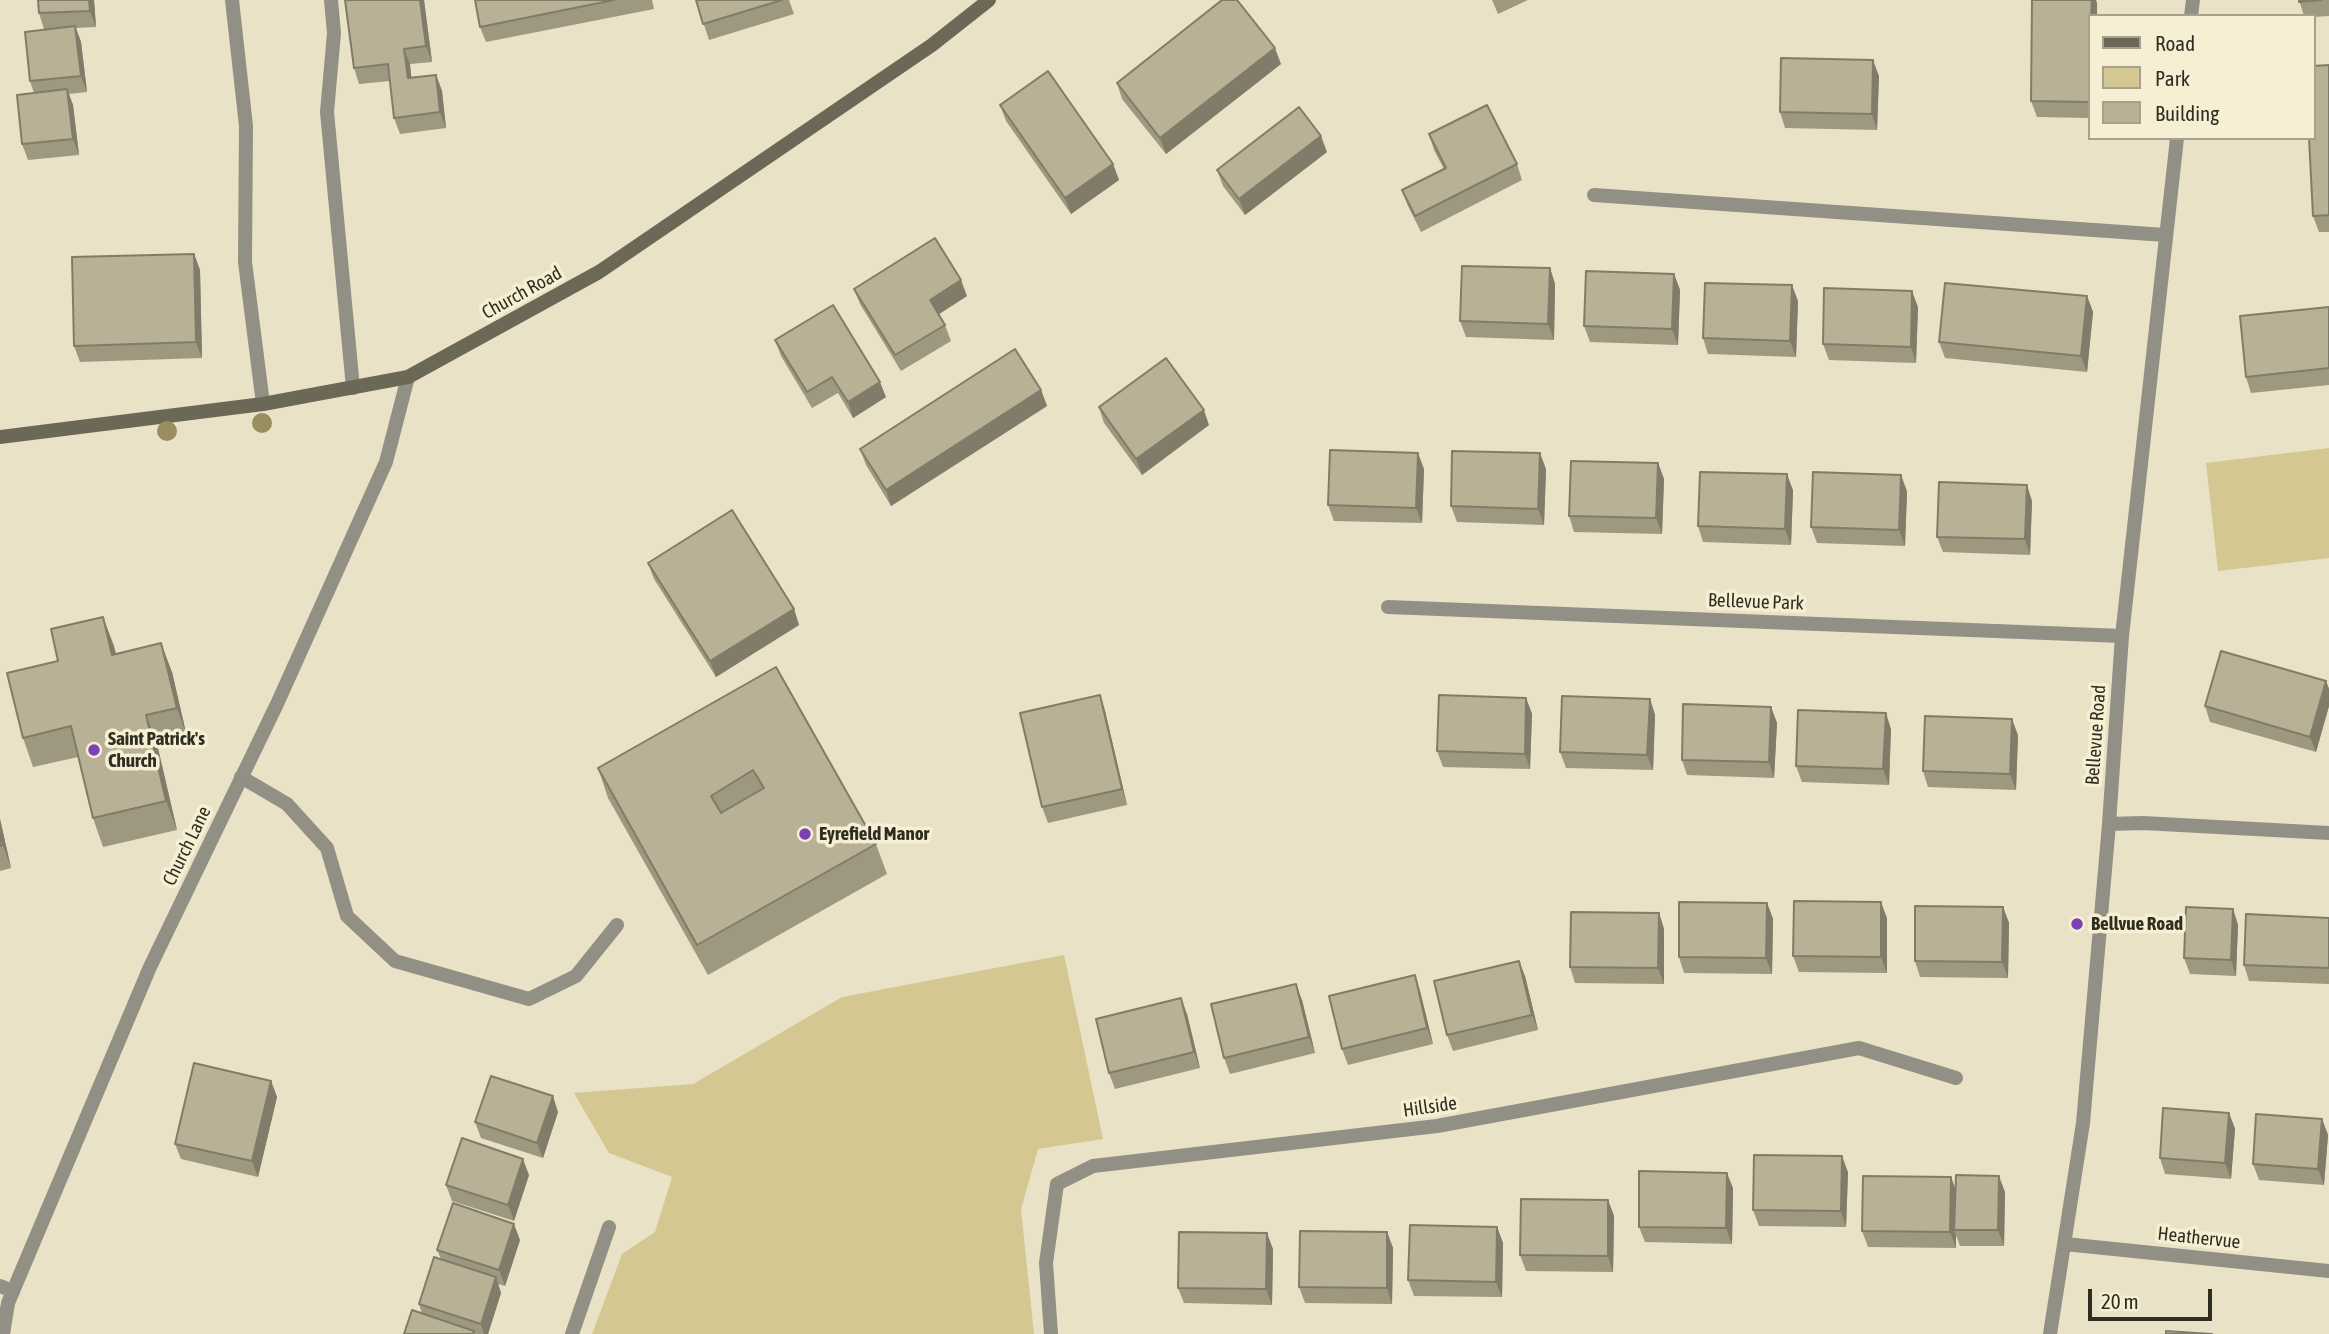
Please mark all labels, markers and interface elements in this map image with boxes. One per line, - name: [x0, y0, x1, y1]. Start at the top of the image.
- legend: [2088, 14, 2315, 140]
- text: Road: [2155, 31, 2195, 55]
- text: Park: [2155, 66, 2190, 90]
- text: Building: [2155, 101, 2219, 125]
- street label: Church Road: [478, 262, 566, 324]
- street label: Bellevue Park: [1708, 589, 1804, 615]
- street label: Bellevue Road: [2081, 684, 2111, 786]
- place label: Saint Patrick's Church: [108, 728, 205, 772]
- marker: Saint Patrick's Church: [86, 742, 102, 758]
- street label: Church Lane: [158, 803, 216, 889]
- place label: Eyrefield Manor: [819, 823, 929, 845]
- marker: Eyrefield Manor: [797, 826, 813, 842]
- place label: Bellvue Road: [2091, 913, 2183, 935]
- marker: Bellvue Road: [2069, 916, 2085, 932]
- street label: Hillside: [1402, 1092, 1458, 1122]
- street label: Heathervue: [2157, 1222, 2241, 1254]
- scale bar: [2091, 1274, 2215, 1318]
- text: 20 m: [2101, 1289, 2139, 1313]

